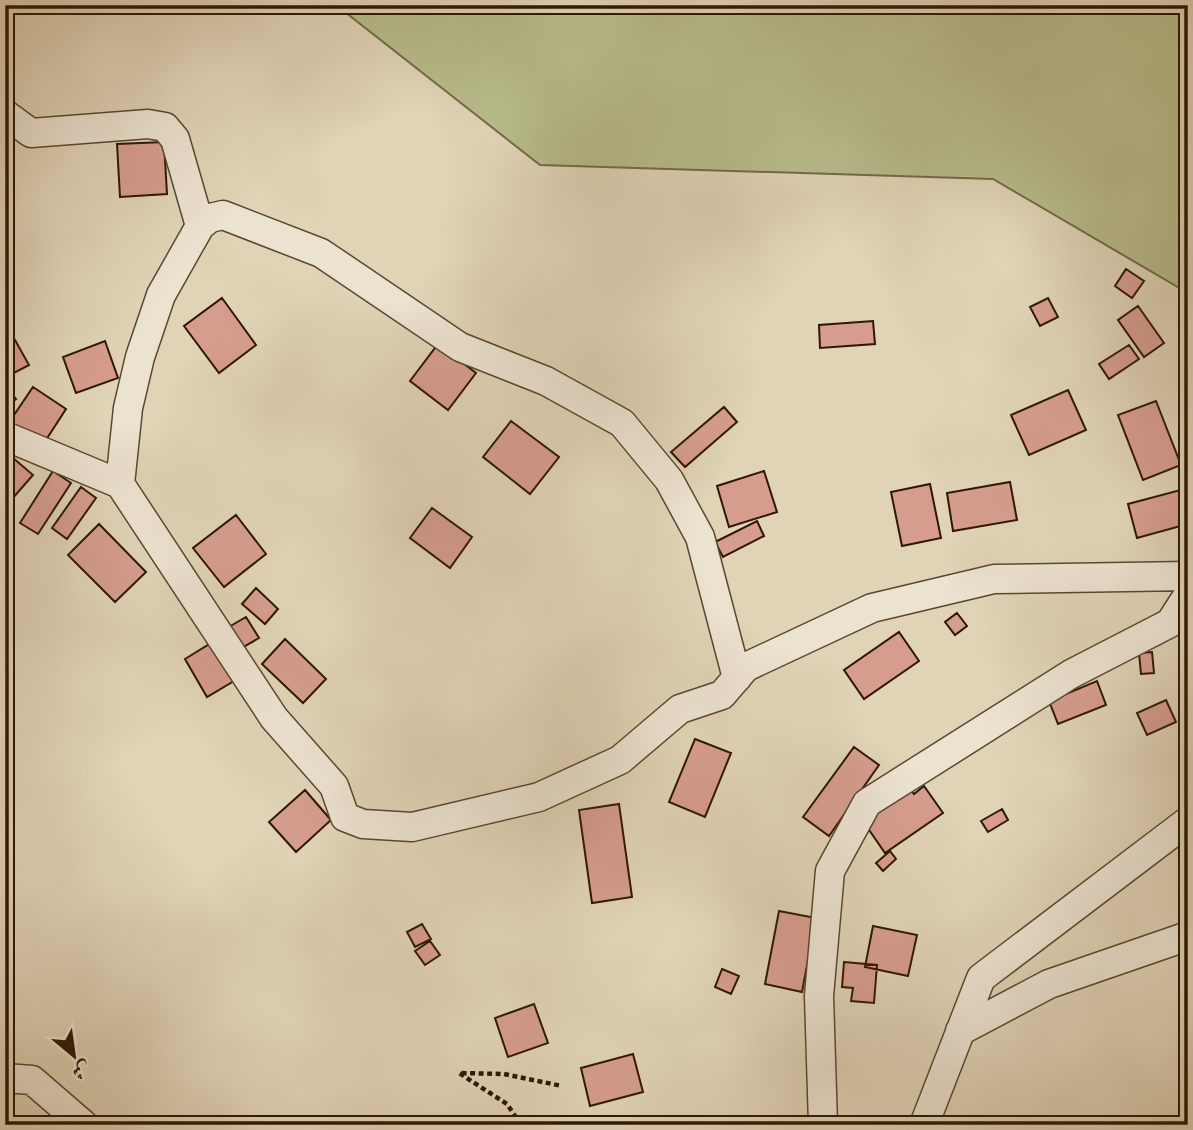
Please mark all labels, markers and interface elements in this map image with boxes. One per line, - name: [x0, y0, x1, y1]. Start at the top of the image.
- north arrow: [38, 1021, 108, 1092]
- text: ش: [68, 1056, 96, 1085]

